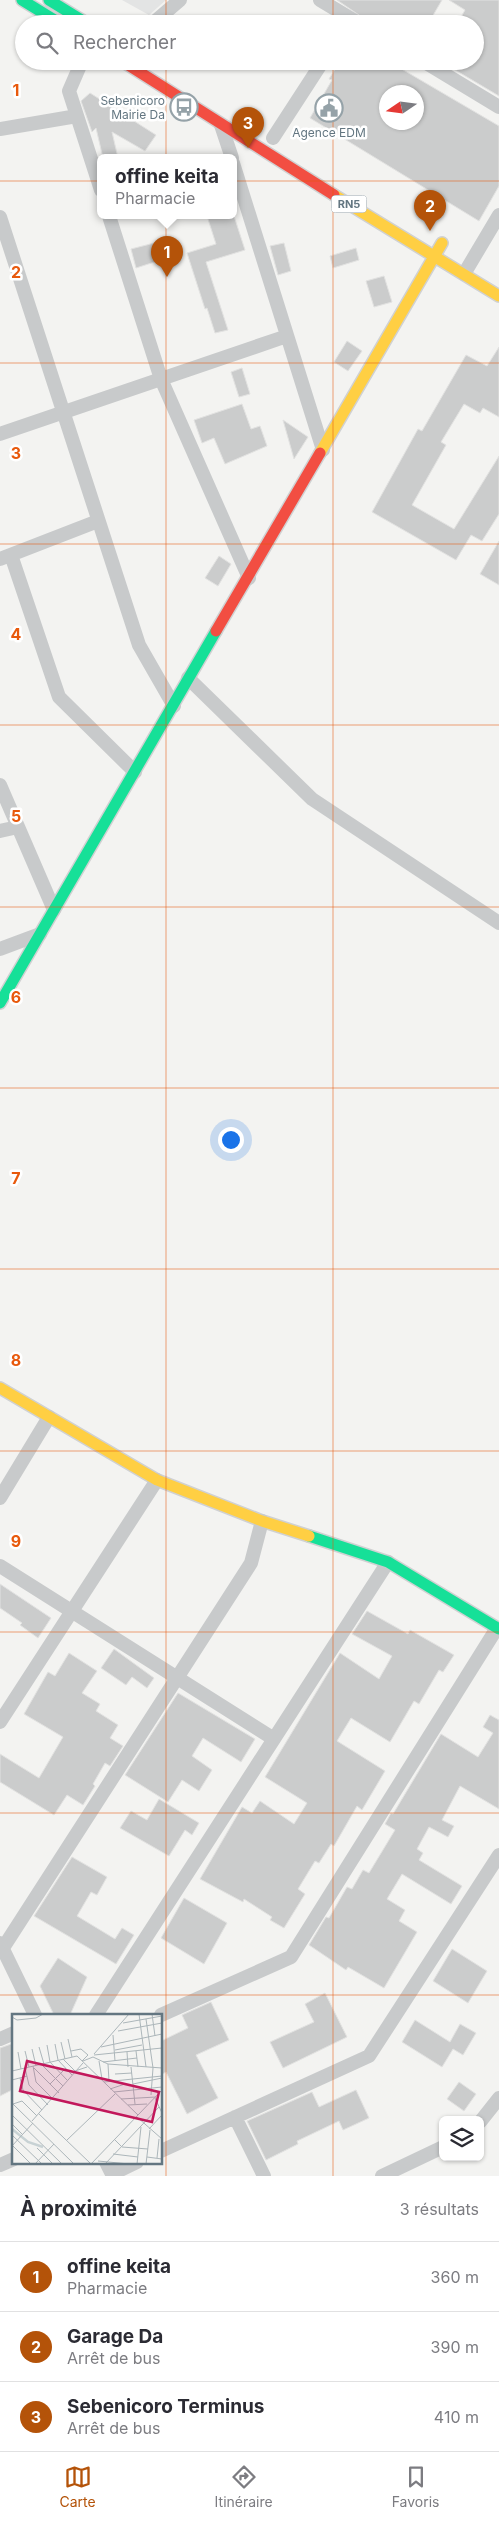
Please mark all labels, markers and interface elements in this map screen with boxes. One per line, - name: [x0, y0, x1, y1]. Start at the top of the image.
- search box: [15, 15, 484, 70]
- icon: search: [33, 29, 61, 57]
- text: Rechercher: [73, 31, 176, 54]
- text: 1: [13, 80, 19, 100]
- north arrow: [379, 85, 424, 130]
- bus stop icon: Sebenicoro Mairie Da: [169, 92, 199, 122]
- place label: Sebenicoro Mairie Da: [100, 93, 165, 122]
- public building icon: Agence EDM: [314, 93, 344, 123]
- pin: 3: [232, 107, 264, 148]
- place label: Agence EDM: [292, 125, 366, 140]
- popup: [97, 154, 237, 219]
- text: offine keita: [115, 165, 219, 188]
- text: Pharmacie: [115, 188, 195, 208]
- pin: 2: [414, 190, 446, 231]
- road number: RN5: [332, 195, 366, 212]
- pin: 1: [151, 236, 183, 277]
- text: 2: [11, 262, 21, 282]
- text: 3: [11, 443, 21, 463]
- text: 4: [11, 624, 22, 644]
- text: 5: [11, 806, 21, 826]
- text: 6: [11, 987, 21, 1007]
- your location: [218, 1127, 244, 1153]
- text: 7: [11, 1168, 21, 1188]
- text: 8: [11, 1350, 21, 1370]
- text: 9: [11, 1531, 21, 1551]
- inset map: [12, 2014, 162, 2164]
- map controls: [439, 2116, 484, 2161]
- button: layers: [439, 2116, 484, 2161]
- text: À proximité: [20, 2196, 137, 2221]
- text: 3 résultats: [400, 2199, 479, 2219]
- text: offine keita: [67, 2255, 171, 2278]
- text: 1: [33, 2267, 39, 2287]
- text: 360 m: [431, 2267, 479, 2287]
- text: Pharmacie: [67, 2278, 147, 2298]
- text: Garage Da: [67, 2325, 163, 2348]
- text: 2: [31, 2337, 41, 2357]
- text: 390 m: [431, 2337, 479, 2357]
- text: Arrêt de bus: [67, 2348, 160, 2368]
- text: Sebenicoro Terminus: [67, 2395, 264, 2418]
- text: 3: [31, 2407, 41, 2427]
- text: 410 m: [434, 2407, 479, 2427]
- text: Arrêt de bus: [67, 2418, 160, 2438]
- tab: Carte: [59, 2463, 96, 2510]
- tab: Itinéraire: [215, 2463, 273, 2510]
- tab: Favoris: [392, 2463, 440, 2510]

